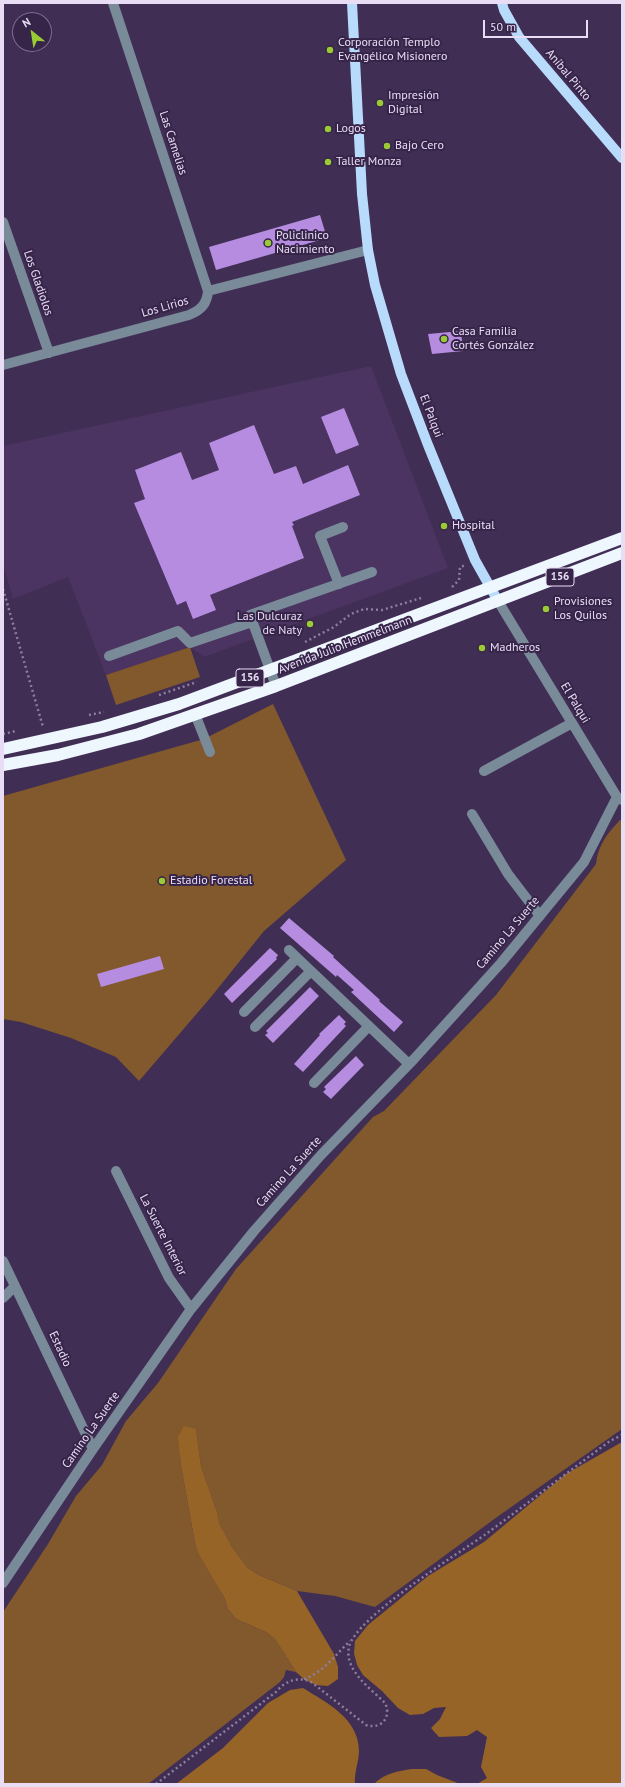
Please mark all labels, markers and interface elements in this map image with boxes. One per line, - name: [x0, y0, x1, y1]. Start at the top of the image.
- north arrow: [12, 12, 52, 52]
- scale bar: [485, 12, 590, 38]
- text: N: [20, 15, 33, 30]
- text: 50 m: [490, 19, 516, 34]
- place label: Corporación Templo Evangélico Misionero: [338, 36, 447, 64]
- marker: Corporación Templo Evangélico Misionero: [325, 45, 335, 55]
- street label: Aníbal Pinto: [542, 46, 594, 104]
- place label: Impresión Digital: [388, 89, 439, 117]
- marker: Impresión Digital: [375, 98, 385, 108]
- street label: Las Camelias: [156, 109, 190, 177]
- place label: Logos: [336, 122, 366, 136]
- marker: Logos: [323, 124, 333, 134]
- place label: Bajo Cero: [395, 139, 444, 153]
- marker: Bajo Cero: [382, 141, 392, 151]
- place label: Taller Monza: [336, 155, 402, 169]
- marker: Taller Monza: [323, 157, 333, 167]
- place label: Policlinico Nacimiento: [276, 229, 335, 257]
- marker: Policlinico Nacimiento: [263, 238, 273, 248]
- street label: Los Gladiolos: [20, 248, 56, 318]
- street label: Los Lirios: [140, 293, 190, 321]
- place label: Casa Familia Cortés González: [452, 325, 534, 353]
- marker: Casa Familia Cortés González: [439, 334, 449, 344]
- street label: El Palqui: [416, 392, 446, 440]
- place label: Hospital: [452, 519, 495, 533]
- marker: Hospital: [439, 521, 449, 531]
- road number: 156: [546, 568, 574, 586]
- place label: Provisiones Los Quilos: [554, 595, 612, 623]
- marker: Provisiones Los Quilos: [541, 604, 551, 614]
- place label: Las Dulcuraz de Naty: [237, 610, 302, 638]
- street label: Avenida Julio Hemmelmann: [276, 613, 414, 677]
- marker: Las Dulcuraz de Naty: [305, 619, 315, 629]
- place label: Madheros: [490, 641, 540, 655]
- marker: Madheros: [477, 643, 487, 653]
- road number: 156: [236, 669, 264, 687]
- street label: El Palqui: [557, 680, 593, 726]
- place label: Estadio Forestal: [170, 874, 252, 888]
- marker: Estadio Forestal: [157, 876, 167, 886]
- street label: Camino La Suerte: [473, 894, 543, 972]
- street label: Camino La Suerte: [253, 1134, 325, 1210]
- street label: La Suerte Interior: [136, 1192, 190, 1278]
- street label: Estadio: [46, 1329, 74, 1369]
- street label: Camino La Suerte: [59, 1389, 123, 1471]

